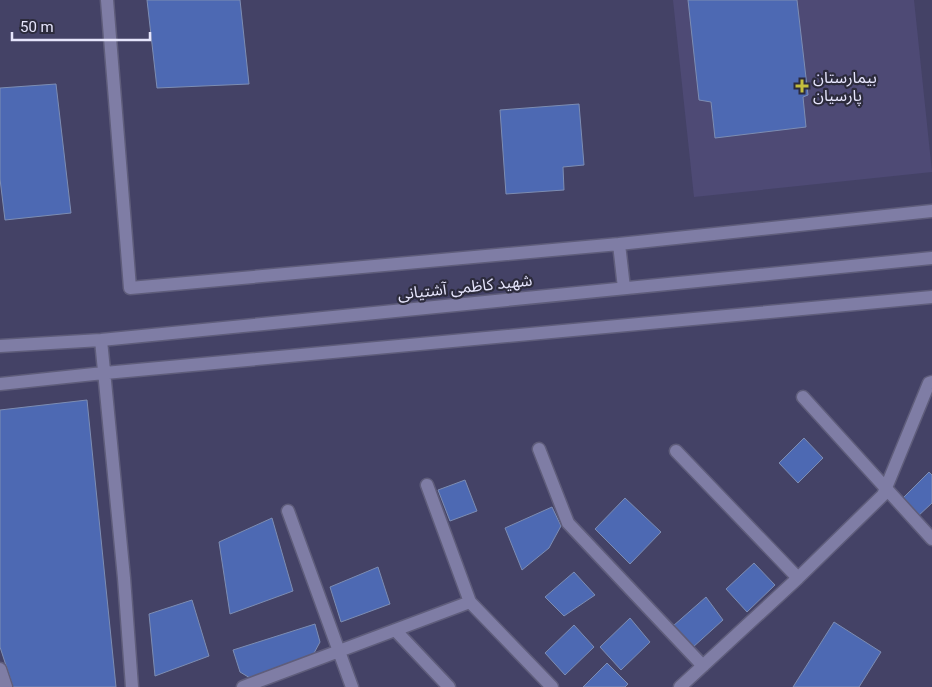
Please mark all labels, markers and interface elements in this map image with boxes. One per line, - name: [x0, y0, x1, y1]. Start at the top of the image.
- scale bar: [12, 10, 150, 42]
- text: 50 m: [20, 18, 54, 36]
- place label: بیمارستان پارسیان: [813, 68, 877, 106]
- marker: بیمارستان پارسیان: [795, 79, 809, 93]
- street label: شهید کاظمی آشتیانی: [397, 270, 533, 304]

